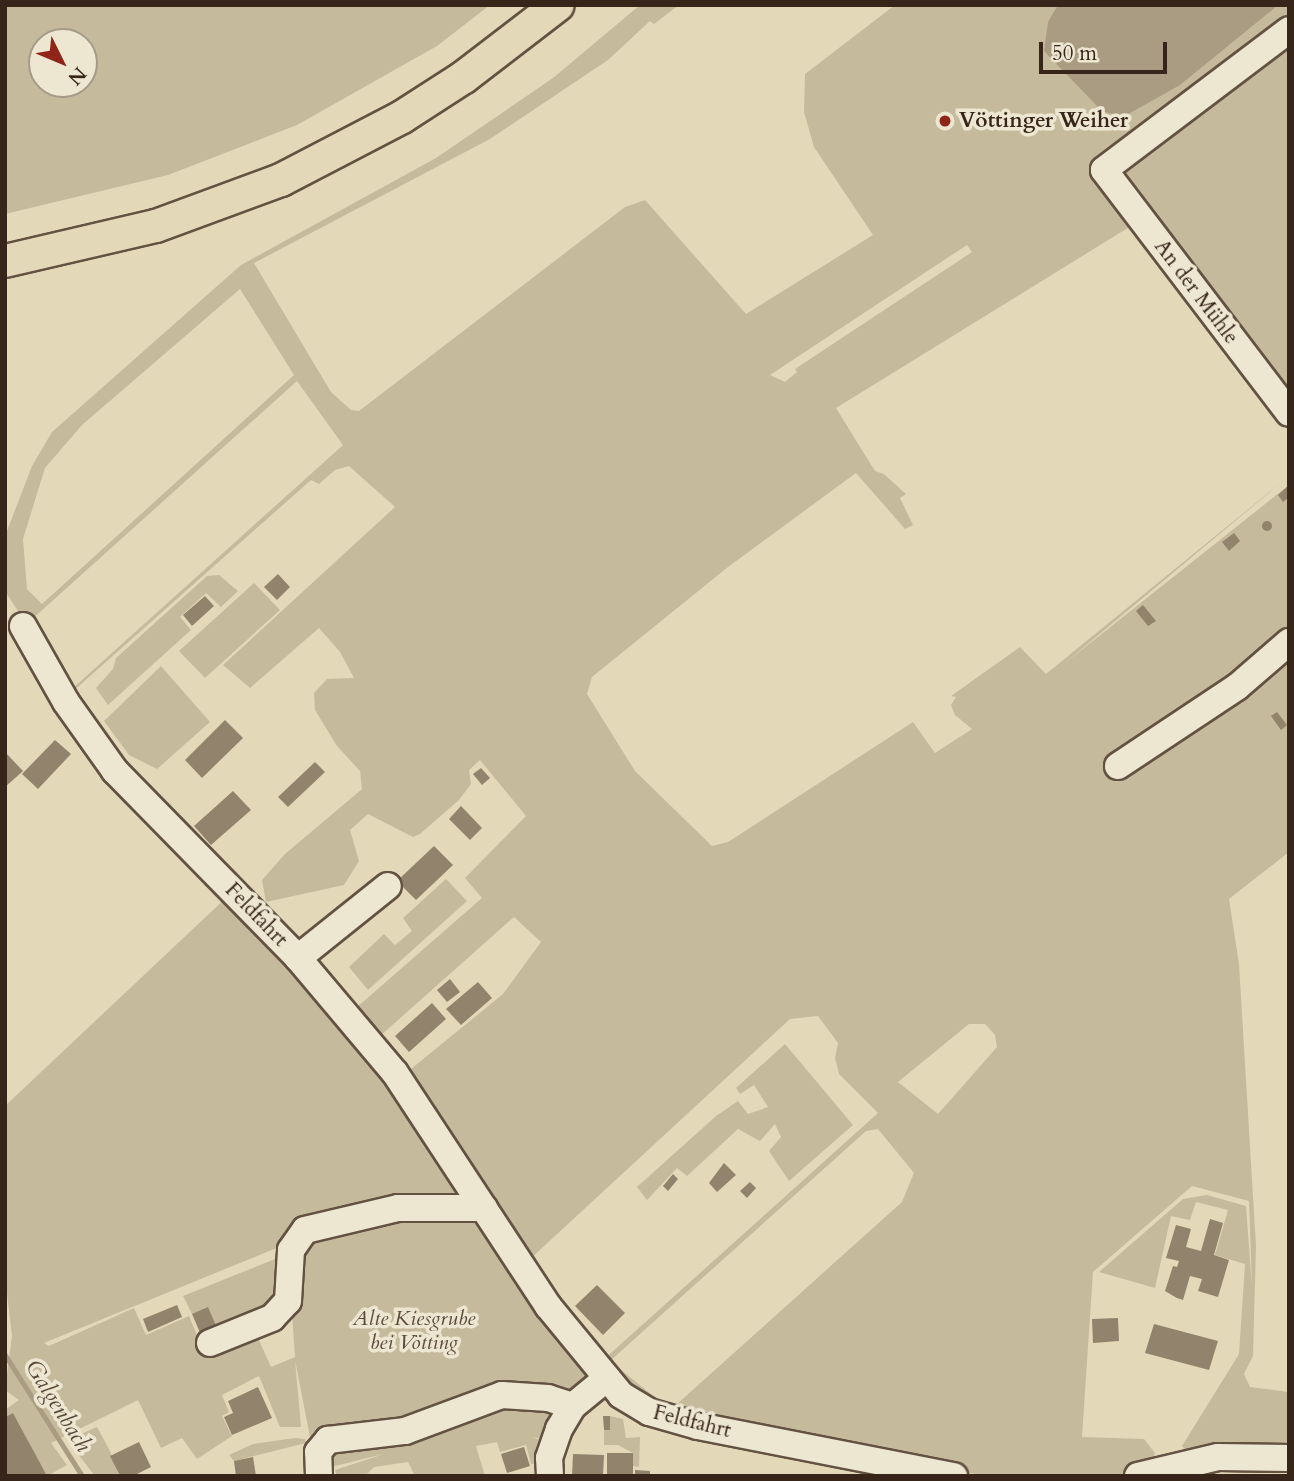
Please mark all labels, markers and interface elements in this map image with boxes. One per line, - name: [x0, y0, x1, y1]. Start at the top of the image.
- north arrow: [28, 28, 98, 98]
- scale bar: [1042, 28, 1170, 72]
- text: 50 m: [1052, 39, 1097, 68]
- text: N: [62, 61, 92, 91]
- place label: Vöttinger Weiher: [959, 108, 1128, 134]
- marker: Vöttinger Weiher: [937, 113, 953, 129]
- street label: An der Mühle: [1149, 235, 1243, 349]
- street label: Feldfahrt: [219, 878, 293, 952]
- park label: Alte Kiesgrube bei Vötting: [353, 1306, 475, 1356]
- water label: Galgenbach: [19, 1355, 97, 1457]
- street label: Feldfahrt: [650, 1400, 734, 1444]

